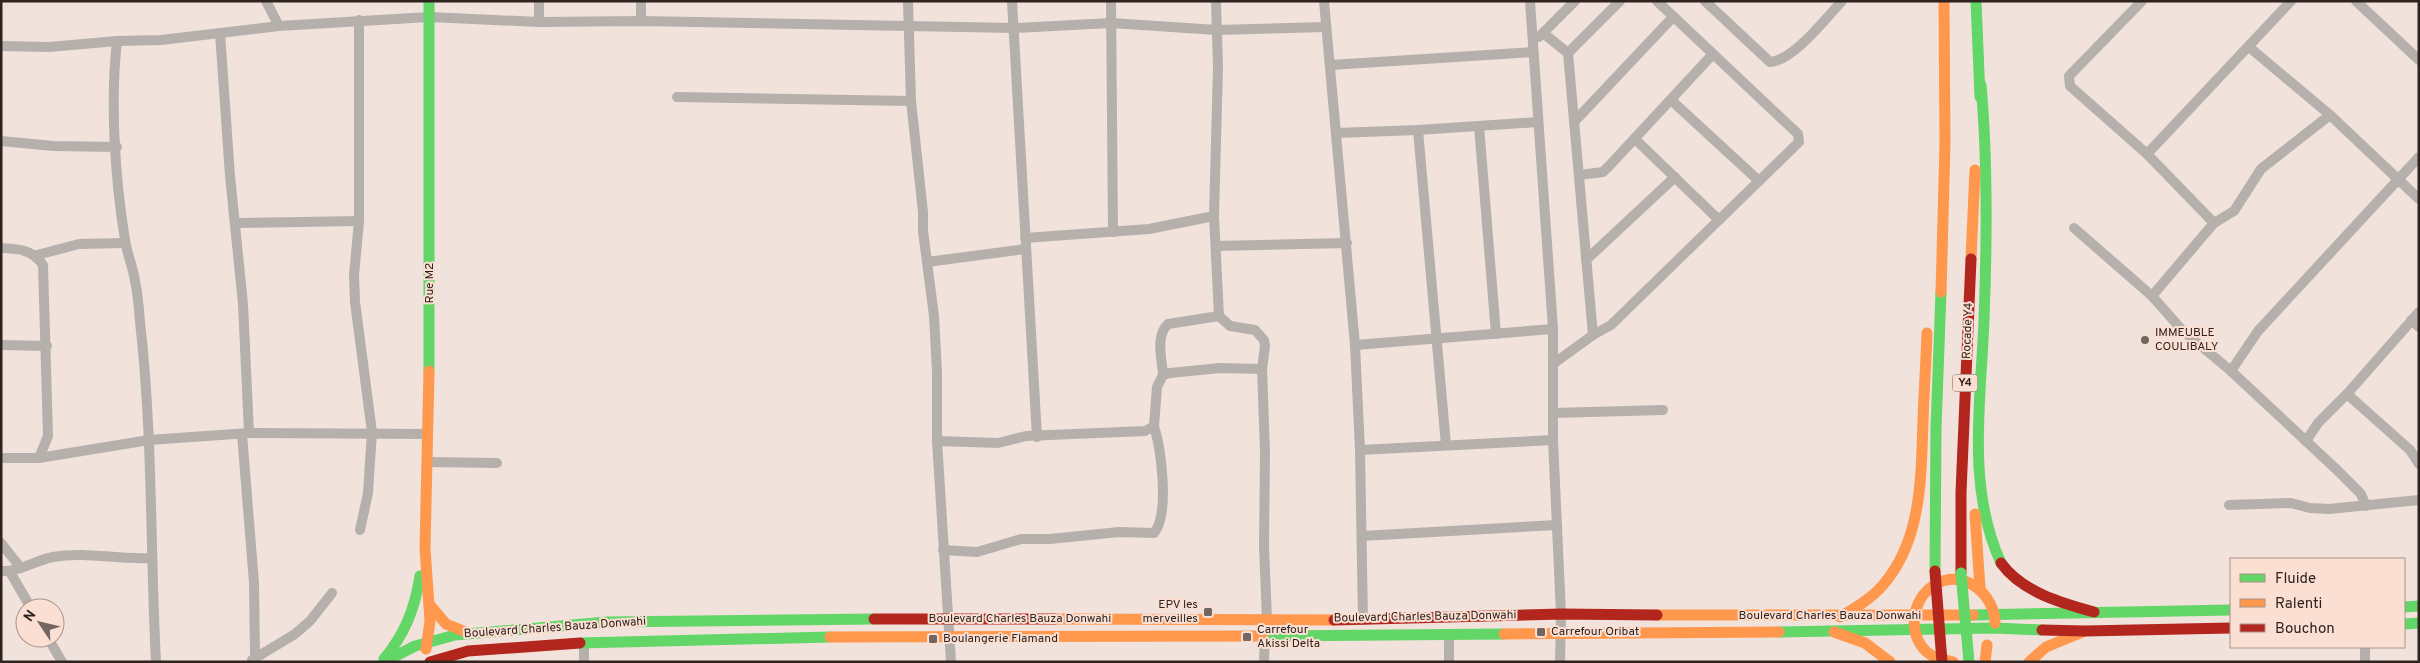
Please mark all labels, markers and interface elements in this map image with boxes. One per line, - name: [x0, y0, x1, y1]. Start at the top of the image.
- street label: Rue M2: [422, 263, 438, 303]
- street label: Rocade Y4: [1959, 302, 1977, 360]
- place label: IMMEUBLE COULIBALY: [2155, 325, 2219, 355]
- marker: IMMEUBLE COULIBALY: [2139, 334, 2151, 346]
- road number: Y4: [1952, 374, 1978, 392]
- legend: [2230, 558, 2405, 648]
- text: Fluide: [2275, 570, 2316, 589]
- text: Ralenti: [2275, 595, 2322, 614]
- place label: EPV les merveilles: [1142, 597, 1198, 627]
- north arrow: [15, 598, 65, 648]
- marker: EPV les merveilles: [1202, 606, 1214, 618]
- text: N: [21, 607, 40, 625]
- street label: Boulevard Charles Bauza Donwahi: [1333, 607, 1517, 627]
- street label: Boulevard Charles Bauza Donwahi: [1739, 608, 1921, 624]
- street label: Boulevard Charles Bauza Donwahi: [929, 611, 1111, 627]
- street label: Boulevard Charles Bauza Donwahi: [463, 614, 647, 642]
- text: Bouchon: [2275, 620, 2335, 639]
- place label: Carrefour Akissi Delta: [1257, 622, 1320, 652]
- place label: Carrefour Oribat: [1551, 624, 1639, 640]
- marker: Carrefour Oribat: [1535, 626, 1547, 638]
- place label: Boulangerie Flamand: [943, 631, 1058, 647]
- marker: Carrefour Akissi Delta: [1241, 631, 1253, 643]
- marker: Boulangerie Flamand: [927, 633, 939, 645]

